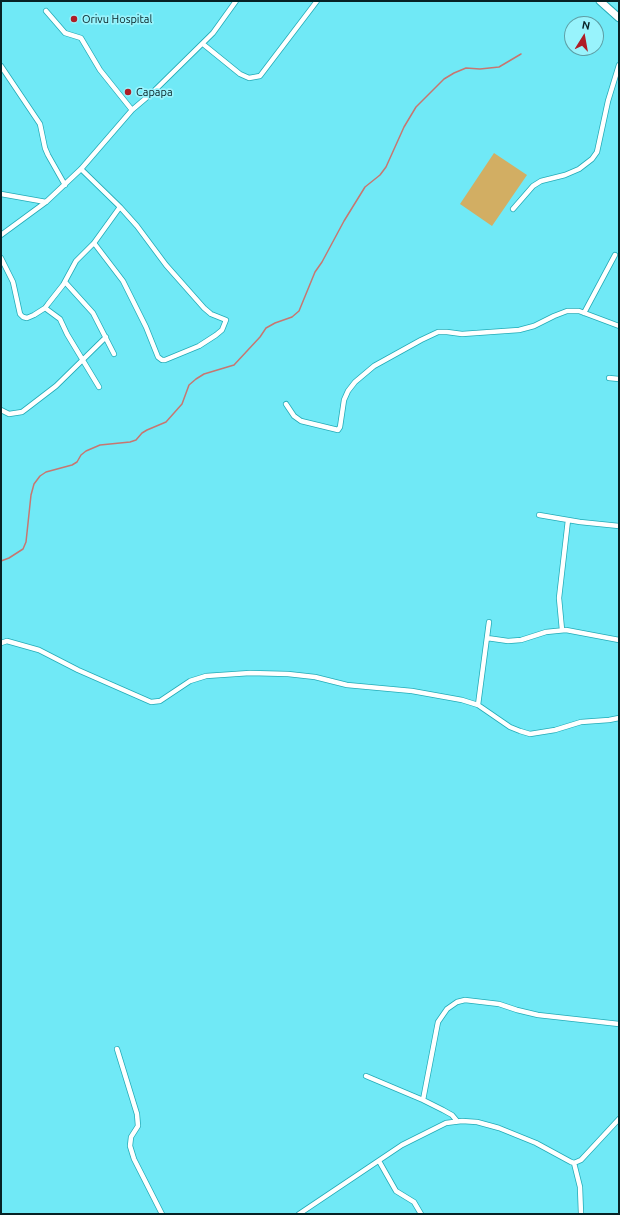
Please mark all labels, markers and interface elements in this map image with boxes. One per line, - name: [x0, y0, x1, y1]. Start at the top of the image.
- place label: Orivu Hospital: [82, 12, 152, 26]
- marker: Orivu Hospital: [69, 14, 79, 24]
- north arrow: [564, 16, 604, 56]
- text: N: [581, 19, 591, 32]
- place label: Capapa: [136, 85, 173, 99]
- marker: Capapa: [123, 87, 133, 97]

